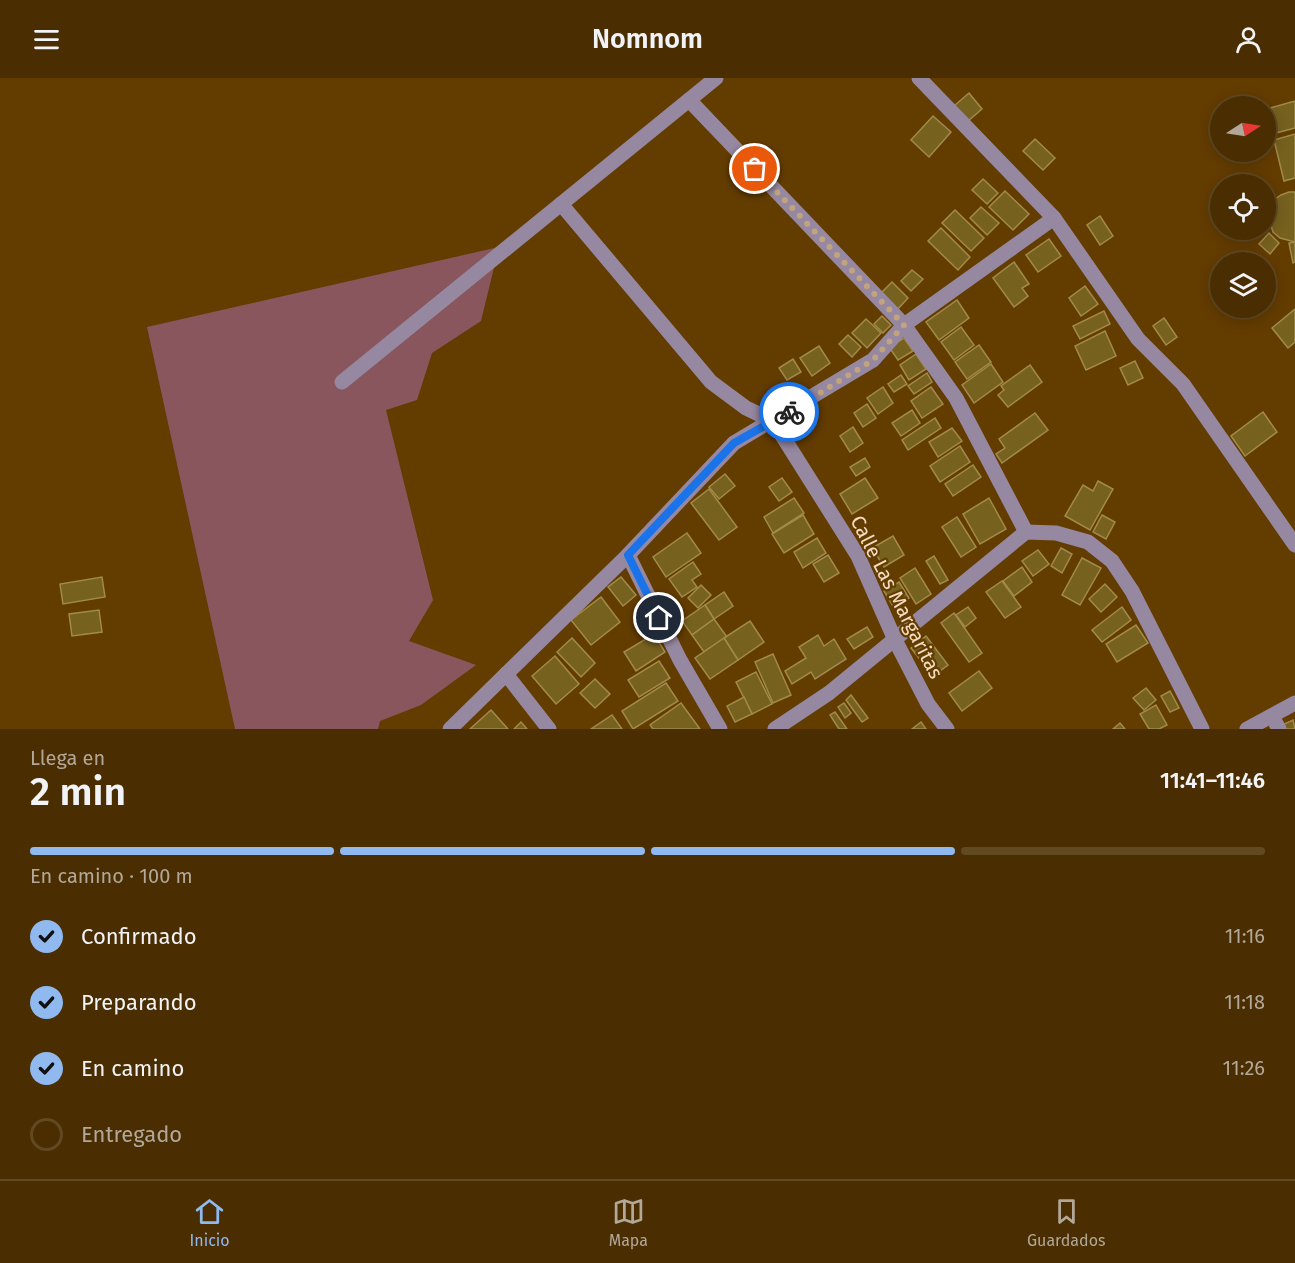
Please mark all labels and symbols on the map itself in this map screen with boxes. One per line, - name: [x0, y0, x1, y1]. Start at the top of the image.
- north arrow: [1210, 96, 1276, 162]
- pin: [729, 143, 780, 194]
- courier: [759, 382, 819, 442]
- street label: Calle Las Margaritas: [845, 511, 949, 683]
- pin: [633, 592, 684, 643]

